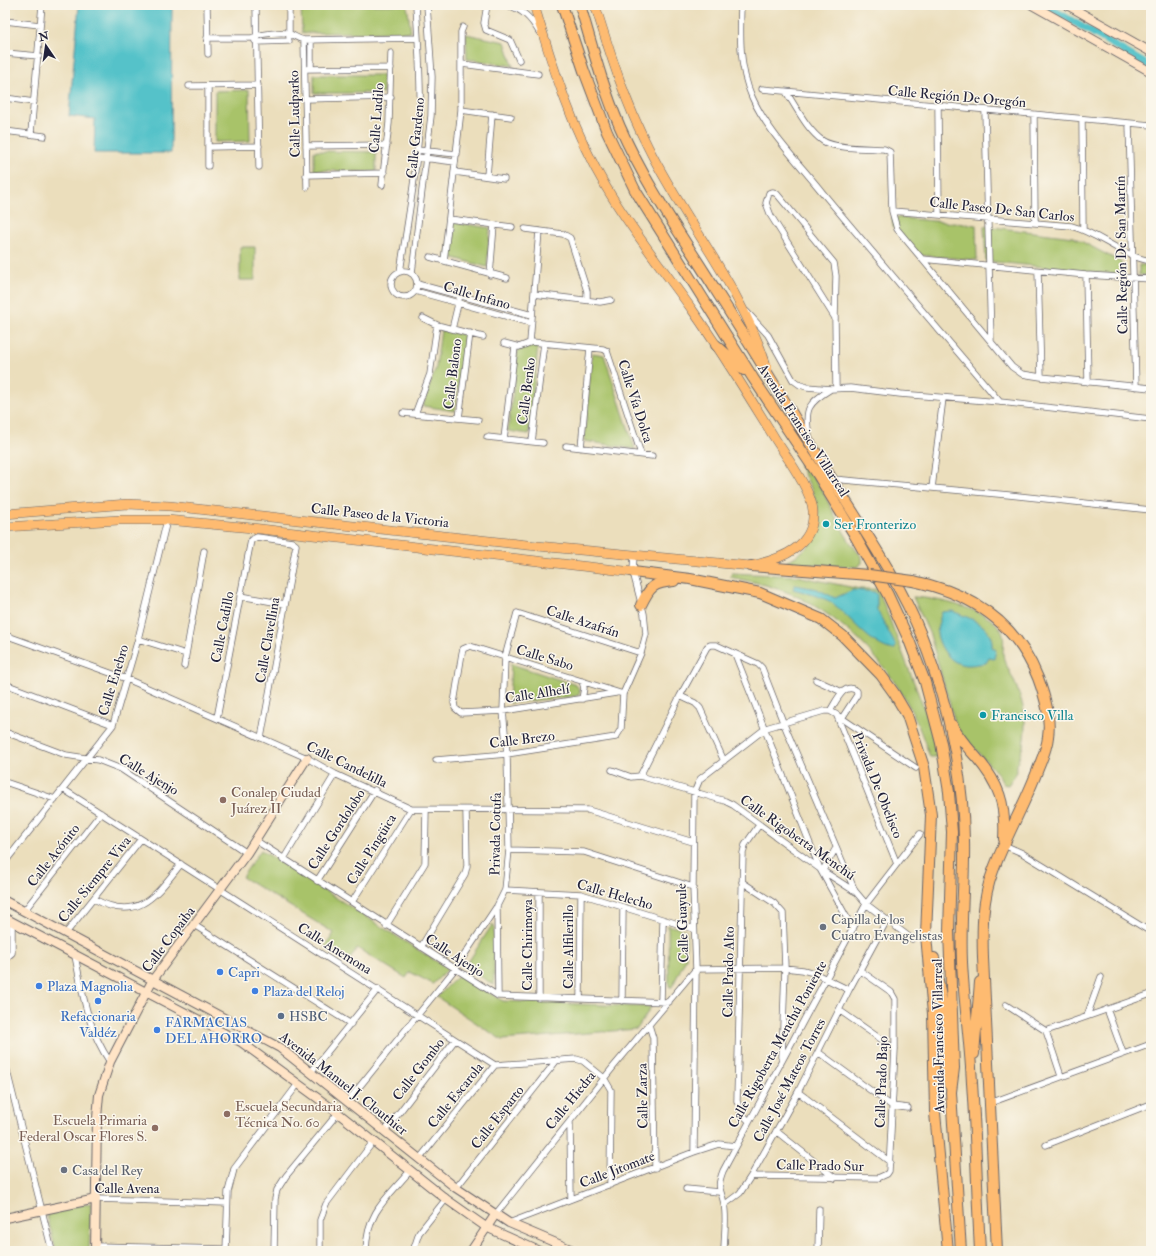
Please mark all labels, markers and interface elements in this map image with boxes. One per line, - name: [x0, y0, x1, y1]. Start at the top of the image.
- north arrow: [26, 26, 66, 66]
- text: N: [37, 29, 51, 44]
- street label: Calle Ludparko: [285, 70, 305, 158]
- street label: Calle Ludilo: [366, 82, 387, 154]
- street label: Calle Región De Oregón: [887, 82, 1027, 111]
- street label: Calle Gardeno: [403, 97, 428, 179]
- street label: Calle Región De San Martín: [1112, 175, 1131, 335]
- street label: Calle Paseo De San Carlos: [929, 193, 1076, 226]
- street label: Calle Infano: [441, 278, 513, 313]
- street label: Calle Balono: [440, 338, 465, 410]
- street label: Calle Benko: [514, 356, 539, 426]
- street label: Calle Vía Dolca: [614, 358, 657, 445]
- street label: Avenida Francisco Villarreal: [754, 360, 853, 500]
- street label: Calle Paseo de la Victoria: [310, 500, 450, 531]
- place label: Ser Fronterizo: [834, 516, 916, 533]
- marker: Ser Fronterizo: [821, 519, 831, 529]
- street label: Calle Cadillo: [207, 590, 238, 664]
- street label: Calle Clavellina: [252, 596, 283, 684]
- street label: Calle Azafrán: [544, 602, 622, 641]
- street label: Calle Sabo: [514, 641, 576, 674]
- street label: Calle Enebro: [95, 642, 132, 718]
- street label: Calle Alhelí: [504, 680, 572, 707]
- place label: Francisco Villa: [991, 707, 1074, 724]
- marker: Francisco Villa: [978, 710, 988, 720]
- street label: Calle Brezo: [489, 727, 556, 752]
- street label: Privada De Obelisco: [848, 730, 907, 841]
- street label: Calle Candelilla: [304, 738, 390, 791]
- street label: Calle Ajenjo: [116, 750, 182, 799]
- place label: Conalep Ciudad Juárez II: [230, 784, 321, 817]
- street label: Calle Gordolobo: [304, 785, 369, 873]
- street label: Calle Rigoberta Menchú: [737, 791, 859, 884]
- street label: Privada Cotufa: [486, 792, 505, 876]
- marker: Conalep Ciudad Juárez II: [218, 795, 228, 805]
- street label: Calle Pingüica: [343, 811, 400, 888]
- street label: Calle Acónito: [24, 820, 83, 890]
- street label: Calle Siempre Viva: [54, 833, 135, 927]
- street label: Calle Helecho: [575, 876, 655, 913]
- street label: Calle Guayule: [673, 883, 693, 963]
- street label: Calle Chirimoya: [519, 899, 537, 991]
- street label: Calle Copaiba: [138, 903, 200, 976]
- street label: Calle Alfilerillo: [560, 905, 577, 989]
- place label: Capilla de los Cuatro Evangelistas: [831, 911, 942, 944]
- street label: Calle Anemona: [294, 919, 375, 978]
- marker: Capilla de los Cuatro Evangelistas: [818, 922, 828, 932]
- street label: Calle Prado Alto: [719, 926, 738, 1018]
- street label: Calle Ajenjo: [422, 930, 488, 981]
- street label: Calle Rigoberta Menchú Poniente: [724, 957, 831, 1131]
- street label: Avenida Francisco Villarreal: [929, 958, 948, 1115]
- place label: Capri: [228, 964, 260, 982]
- marker: Capri: [215, 967, 225, 977]
- place label: Plaza Magnolia: [47, 978, 133, 995]
- marker: Plaza Magnolia: [34, 981, 44, 991]
- place label: Plaza del Reloj: [263, 983, 345, 1000]
- marker: Plaza del Reloj: [250, 986, 260, 996]
- marker: Refaccionaria Valdéz: [93, 996, 103, 1006]
- place label: Refaccionaria Valdéz: [60, 1008, 136, 1041]
- place label: HSBC: [289, 1008, 328, 1025]
- marker: HSBC: [276, 1011, 286, 1021]
- place label: FARMACIAS DEL AHORRO: [165, 1014, 262, 1047]
- street label: Calle José Mateos Torres: [750, 1015, 829, 1145]
- marker: FARMACIAS DEL AHORRO: [152, 1025, 162, 1035]
- street label: Avenida Manuel J. Clouthier: [275, 1027, 412, 1139]
- street label: Calle Gombo: [389, 1034, 448, 1104]
- street label: Calle Prado Bajo: [871, 1035, 892, 1128]
- street label: Calle Escarola: [424, 1059, 487, 1131]
- street label: Calle Zarza: [633, 1063, 652, 1129]
- street label: Calle Hiedra: [542, 1067, 599, 1133]
- street label: Calle Esparto: [467, 1082, 528, 1153]
- place label: Escuela Secundaria Técnica No. 60: [235, 1098, 342, 1131]
- marker: Escuela Secundaria Técnica No. 60: [222, 1109, 232, 1119]
- place label: Escuela Primaria Federal Oscar Flores S.: [18, 1112, 147, 1145]
- marker: Escuela Primaria Federal Oscar Flores S.: [150, 1123, 160, 1133]
- street label: Calle Jitomate: [577, 1147, 657, 1192]
- street label: Calle Prado Sur: [776, 1156, 865, 1175]
- place label: Casa del Rey: [72, 1162, 143, 1180]
- marker: Casa del Rey: [59, 1165, 69, 1175]
- street label: Calle Avena: [94, 1180, 160, 1197]

